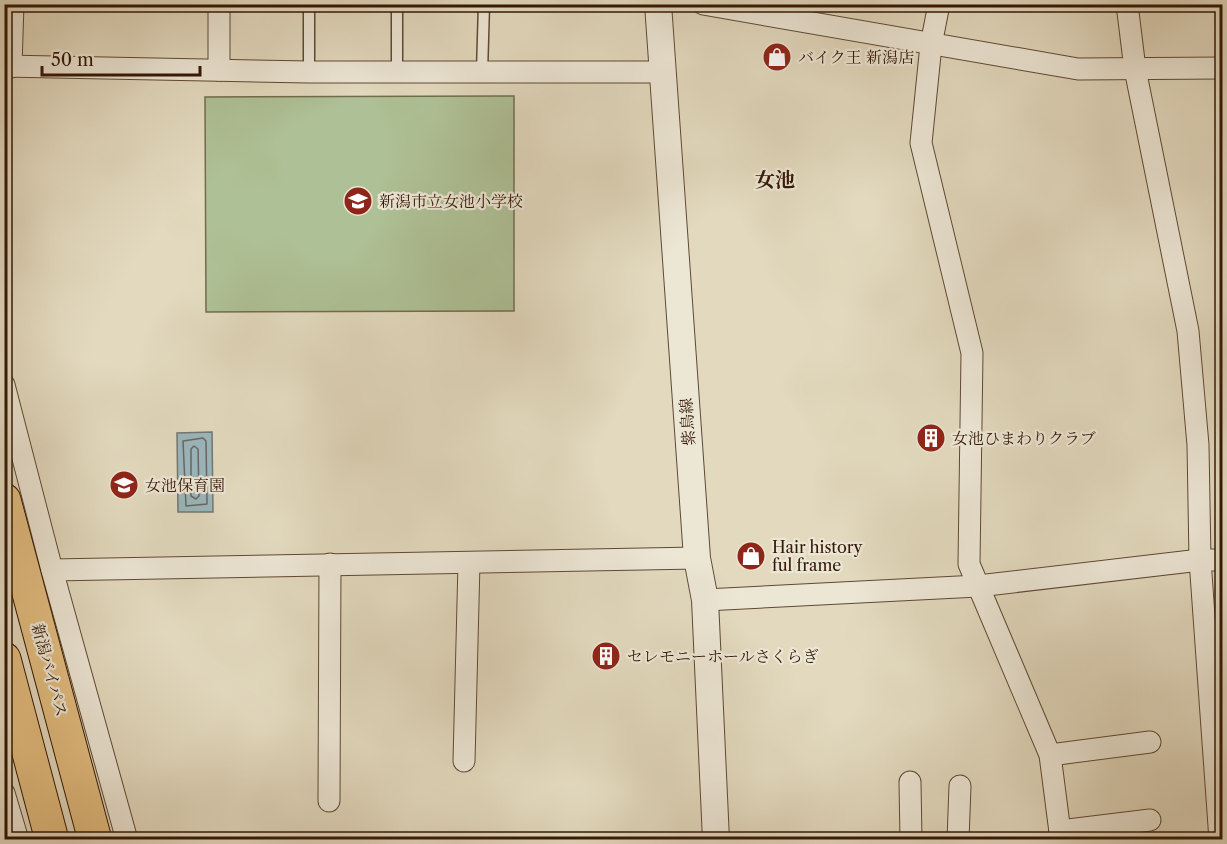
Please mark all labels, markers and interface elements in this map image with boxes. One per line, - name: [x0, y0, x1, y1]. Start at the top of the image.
- scale bar: [42, 39, 200, 77]
- shop icon: バイク王 新潟店: [761, 41, 793, 73]
- place label: バイク王 新潟店: [798, 47, 914, 67]
- text: 50 m: [51, 49, 94, 71]
- district label: 女池: [755, 168, 795, 192]
- school or university icon: 新潟市立女池小学校: [342, 185, 374, 217]
- place label: 新潟市立女池小学校: [379, 191, 523, 211]
- street label: 紫鳥線: [675, 397, 699, 447]
- building icon: 女池ひまわりクラブ: [915, 422, 947, 454]
- place label: 女池ひまわりクラブ: [952, 428, 1096, 448]
- school or university icon: 女池保育園: [108, 469, 140, 501]
- place label: 女池保育園: [145, 475, 225, 495]
- place label: Hair history ful frame: [772, 537, 864, 575]
- shop icon: Hair history ful frame: [735, 540, 767, 572]
- street label: 新潟バイパス: [28, 621, 72, 719]
- building icon: セレモニーホールさくらぎ: [590, 640, 622, 672]
- place label: セレモニーホールさくらぎ: [627, 646, 819, 666]

